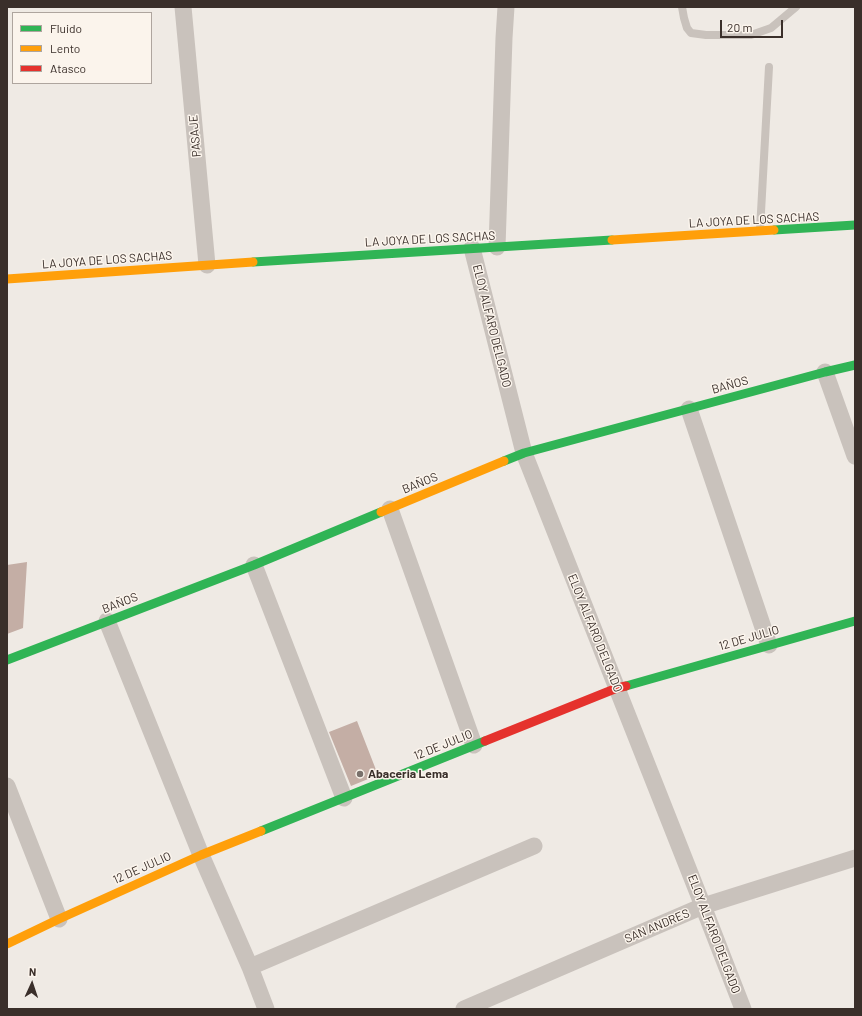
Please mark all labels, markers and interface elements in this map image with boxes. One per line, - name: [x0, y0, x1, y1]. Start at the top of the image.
- legend: [12, 12, 152, 84]
- scale bar: [722, 12, 785, 38]
- text: 20 m: [727, 20, 753, 34]
- text: Fluido: [50, 21, 82, 35]
- text: Lento: [50, 41, 80, 55]
- text: Atasco: [50, 61, 86, 75]
- street label: PASAJE: [186, 114, 204, 158]
- street label: LA JOYA DE LOS SACHAS: [688, 209, 820, 231]
- street label: LA JOYA DE LOS SACHAS: [364, 228, 496, 250]
- street label: LA JOYA DE LOS SACHAS: [41, 248, 173, 272]
- street label: ELOY ALFARO DELGADO: [470, 263, 514, 389]
- street label: BAÑOS: [710, 373, 750, 397]
- street label: BAÑOS: [400, 469, 440, 497]
- street label: ELOY ALFARO DELGADO: [565, 572, 625, 694]
- street label: BAÑOS: [100, 590, 140, 616]
- street label: 12 DE JULIO: [717, 623, 781, 653]
- street label: 12 DE JULIO: [411, 727, 475, 763]
- place label: Abaceria Lema: [368, 767, 448, 781]
- marker: Abaceria Lema: [355, 769, 365, 779]
- street label: 12 DE JULIO: [111, 849, 173, 887]
- street label: ELOY ALFARO DELGADO: [685, 872, 743, 996]
- street label: SAN ANDRES: [622, 906, 692, 946]
- north arrow: [12, 964, 52, 1004]
- text: N: [29, 965, 37, 978]

